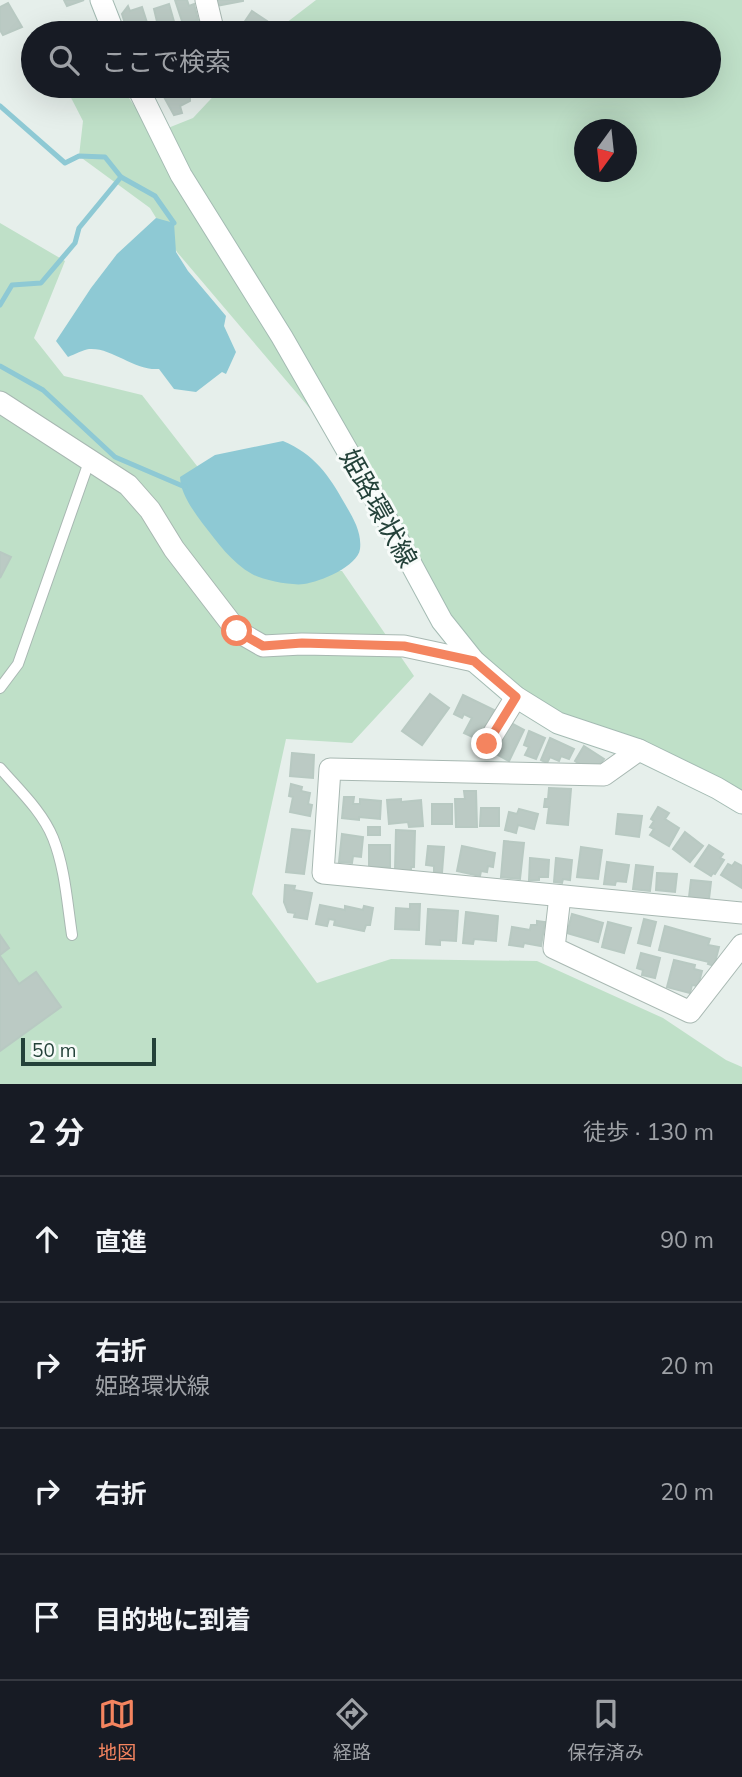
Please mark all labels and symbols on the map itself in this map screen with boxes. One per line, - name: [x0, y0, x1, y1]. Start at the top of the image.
- north arrow: [574, 119, 637, 182]
- street label: 姫路環状線: [333, 443, 425, 573]
- route start: [221, 615, 252, 646]
- route end: [471, 728, 502, 759]
- scale bar: [21, 1035, 156, 1067]

